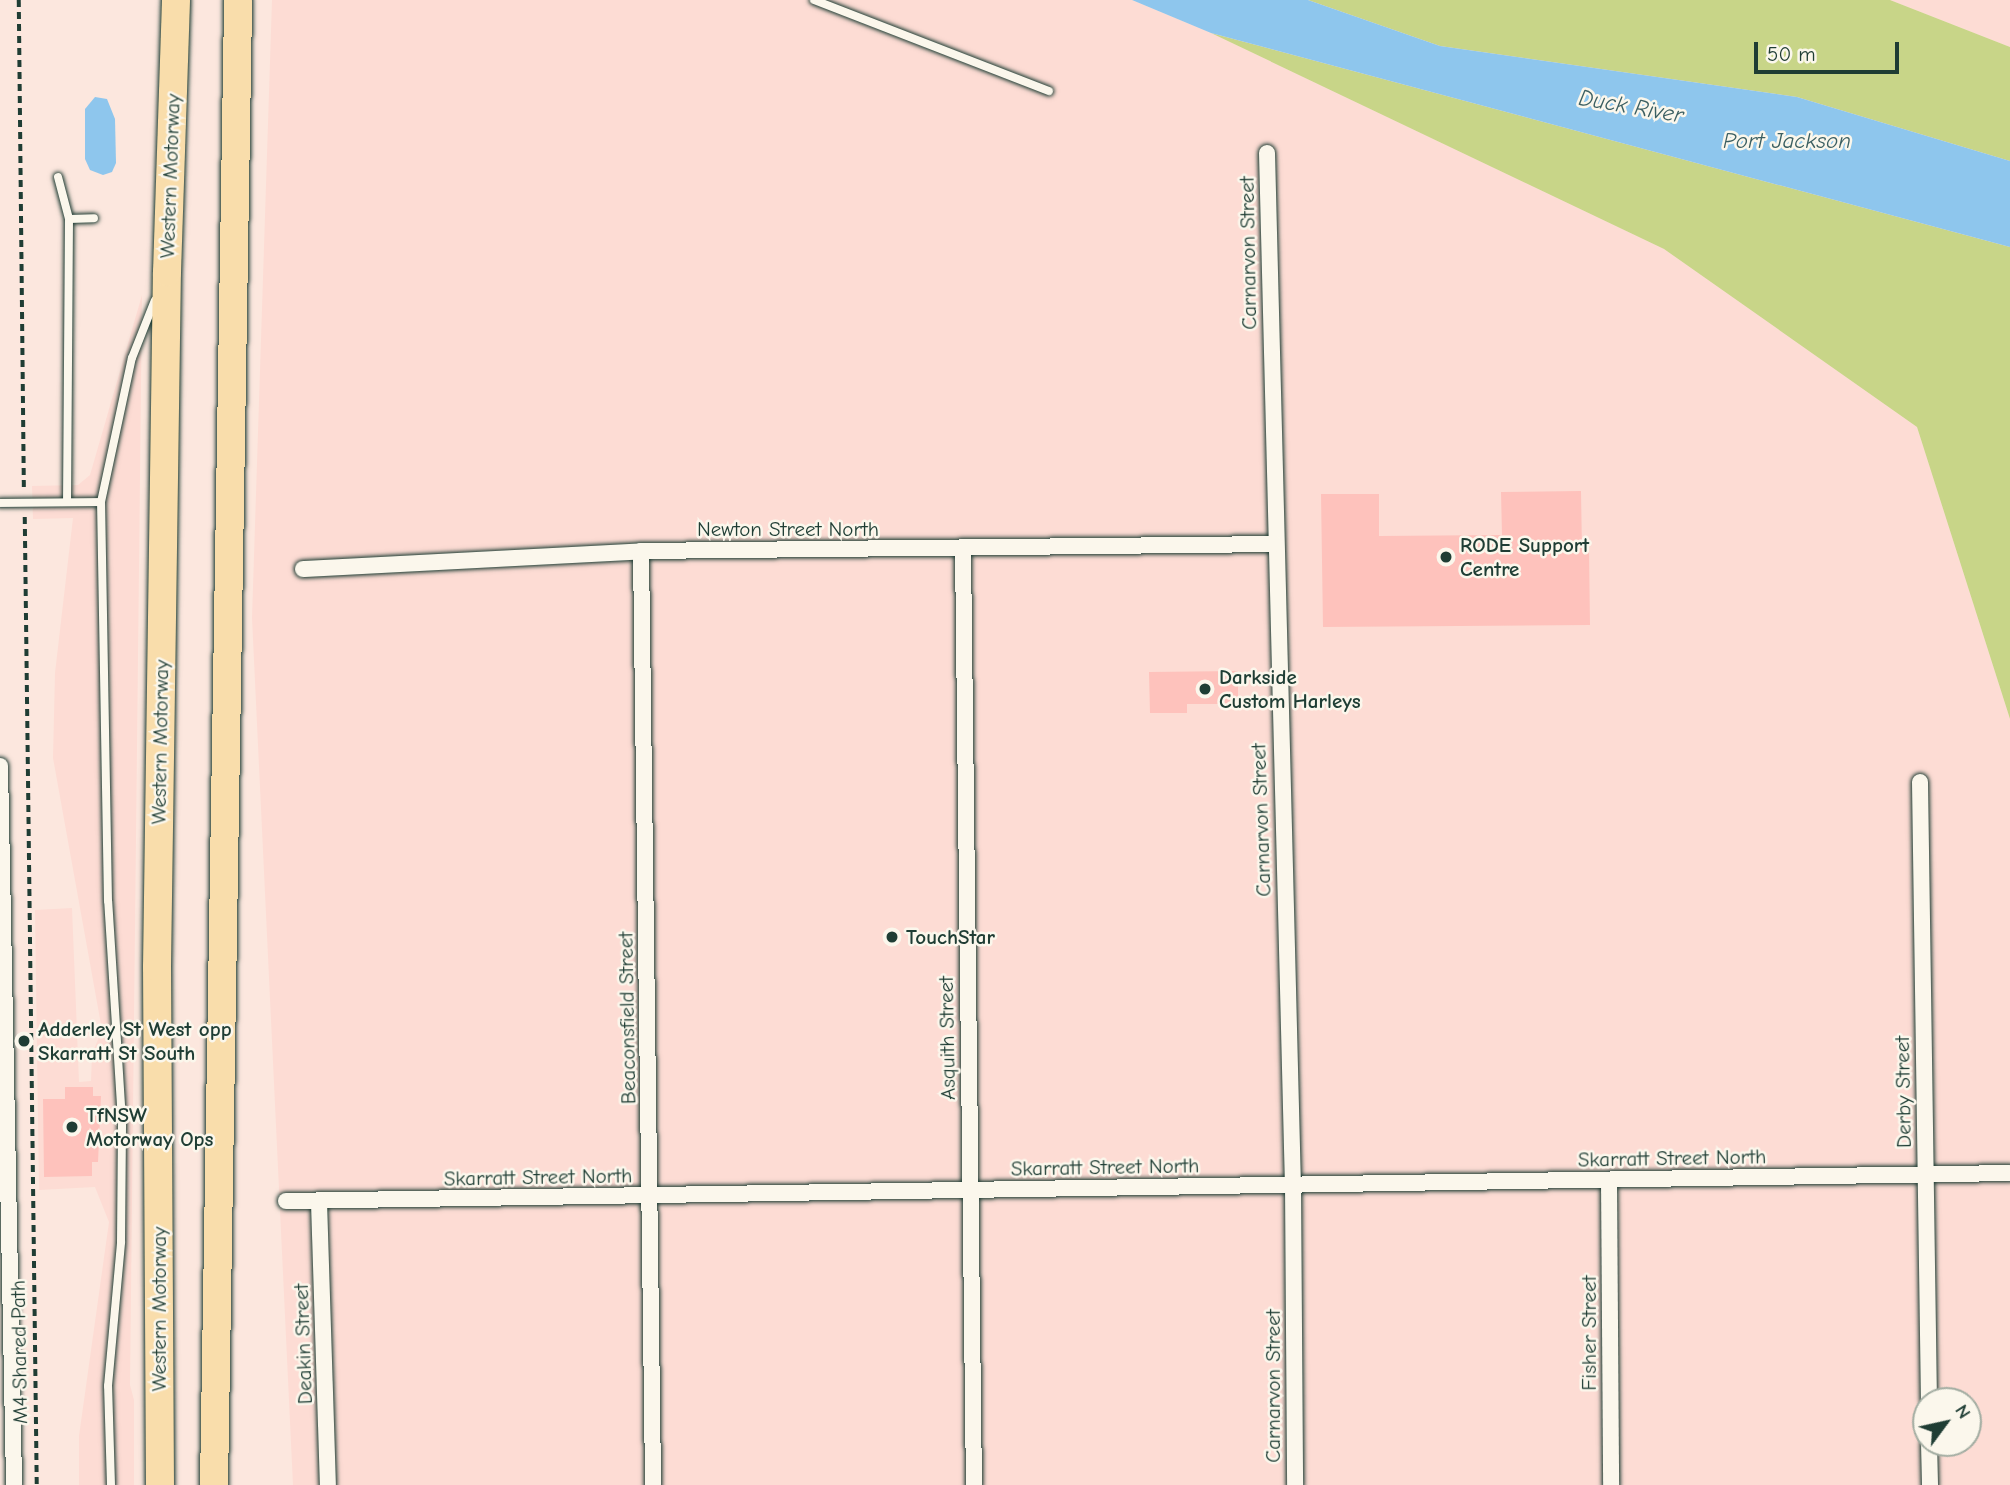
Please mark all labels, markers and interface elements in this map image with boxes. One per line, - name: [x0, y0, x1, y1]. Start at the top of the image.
- scale bar: [1758, 28, 1903, 72]
- text: 50 m: [1767, 42, 1816, 66]
- water label: Duck River: [1577, 84, 1685, 130]
- street label: Western Motorway: [155, 93, 185, 259]
- water label: Port Jackson: [1723, 127, 1851, 155]
- street label: Carnarvon Street: [1234, 176, 1262, 330]
- street label: Newton Street North: [697, 516, 879, 542]
- place label: RODE Support Centre: [1460, 532, 1589, 582]
- marker: RODE Support Centre: [1438, 549, 1454, 565]
- street label: Western Motorway: [146, 659, 174, 825]
- place label: Darkside Custom Harleys: [1219, 664, 1361, 714]
- marker: Darkside Custom Harleys: [1197, 681, 1213, 697]
- street label: Carnarvon Street: [1246, 743, 1276, 897]
- place label: TouchStar: [906, 924, 995, 950]
- marker: TouchStar: [884, 929, 900, 945]
- street label: Beaconsfield Street: [613, 931, 641, 1105]
- street label: Asquith Street: [933, 976, 961, 1100]
- place label: Adderley St West opp Skarratt St South: [38, 1016, 232, 1066]
- marker: Adderley St West opp Skarratt St South: [16, 1033, 32, 1049]
- street label: Derby Street: [1889, 1036, 1917, 1148]
- place label: TfNSW Motorway Ops: [86, 1102, 213, 1152]
- marker: TfNSW Motorway Ops: [64, 1119, 80, 1135]
- street label: Skarratt Street North: [1578, 1144, 1766, 1172]
- street label: Skarratt Street North: [1011, 1153, 1199, 1181]
- street label: Skarratt Street North: [444, 1163, 632, 1191]
- street label: Western Motorway: [146, 1227, 172, 1391]
- street label: Fisher Street: [1576, 1275, 1602, 1391]
- street label: M4 Shared Path: [5, 1280, 33, 1424]
- street label: Deakin Street: [288, 1283, 318, 1405]
- street label: Carnarvon Street: [1260, 1309, 1286, 1463]
- north arrow: [1912, 1387, 1982, 1457]
- text: N: [1950, 1400, 1976, 1423]

